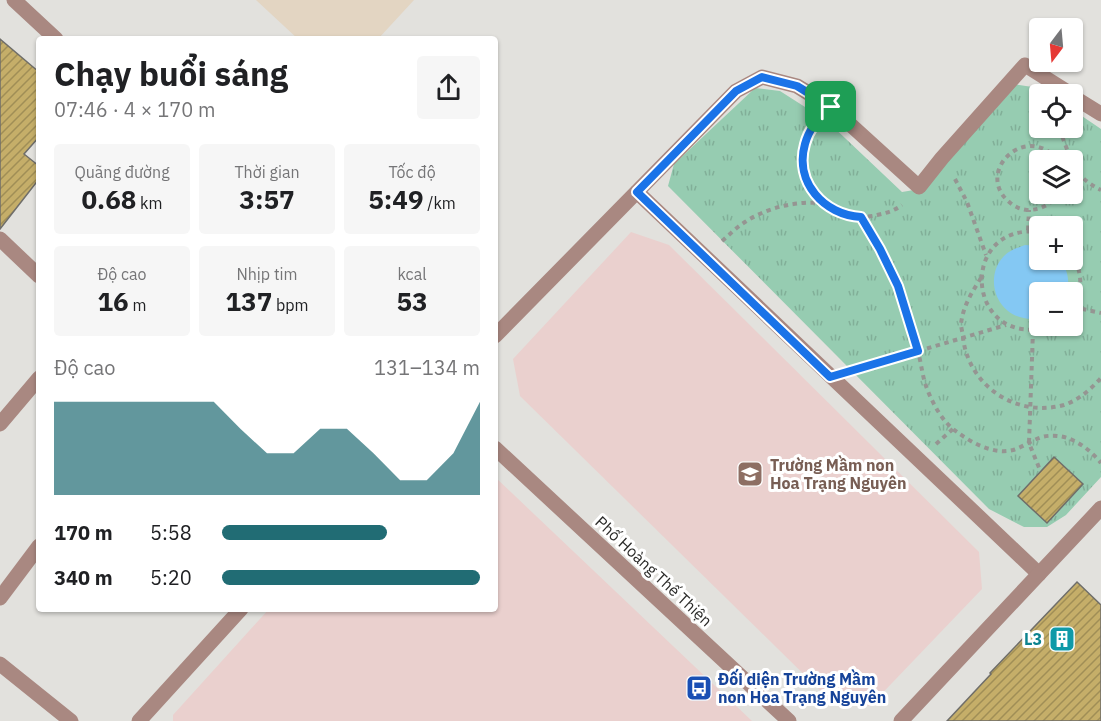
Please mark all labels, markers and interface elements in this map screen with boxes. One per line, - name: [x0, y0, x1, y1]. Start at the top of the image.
- north arrow: [1029, 18, 1083, 72]
- map controls: [1029, 18, 1083, 336]
- text: Chạy buổi sáng: [54, 52, 288, 95]
- button: share: [417, 56, 480, 119]
- pin: [805, 81, 856, 132]
- button: locate: [1029, 84, 1083, 138]
- icon: arrive: [814, 90, 847, 123]
- text: 07:46 · 4 × 170 m: [54, 96, 215, 123]
- button: layers: [1029, 150, 1083, 204]
- text: Quãng đường: [74, 162, 170, 182]
- text: Thời gian: [234, 162, 300, 182]
- text: Tốc độ: [388, 162, 436, 182]
- text: 0.68: [81, 182, 136, 216]
- text: 3:57: [239, 182, 295, 216]
- text: 5:49: [368, 182, 424, 216]
- text: km: [136, 193, 163, 213]
- text: /km: [424, 193, 456, 213]
- button: +: [1029, 216, 1083, 270]
- text: Độ cao: [97, 264, 147, 284]
- text: Nhịp tim: [236, 264, 298, 284]
- text: kcal: [397, 264, 427, 284]
- button: −: [1029, 282, 1083, 336]
- text: 16: [98, 284, 129, 318]
- text: 137: [225, 284, 272, 318]
- text: 53: [396, 284, 428, 318]
- text: m: [129, 295, 146, 315]
- text: bpm: [272, 295, 309, 315]
- text: Độ cao: [54, 354, 115, 381]
- text: 131–134 m: [374, 354, 480, 381]
- place label: Trường Mầm non Hoa Trạng Nguyên: [770, 454, 906, 493]
- school or university icon: Trường Mầm non Hoa Trạng Nguyên: [735, 459, 765, 489]
- street label: Phố Hoàng Thế Thiện: [591, 512, 717, 630]
- text: 170 m: [54, 519, 113, 546]
- text: 5:58: [150, 519, 192, 546]
- text: 340 m: [54, 564, 113, 591]
- text: 5:20: [150, 564, 192, 591]
- building icon: L3: [1047, 624, 1077, 654]
- place label: L3: [1024, 629, 1042, 649]
- place label: Đối diện Trường Mầm non Hoa Trạng Nguyên: [718, 668, 886, 707]
- bus stop icon: Đối diện Trường Mầm non Hoa Trạng Nguyên: [684, 673, 714, 703]

